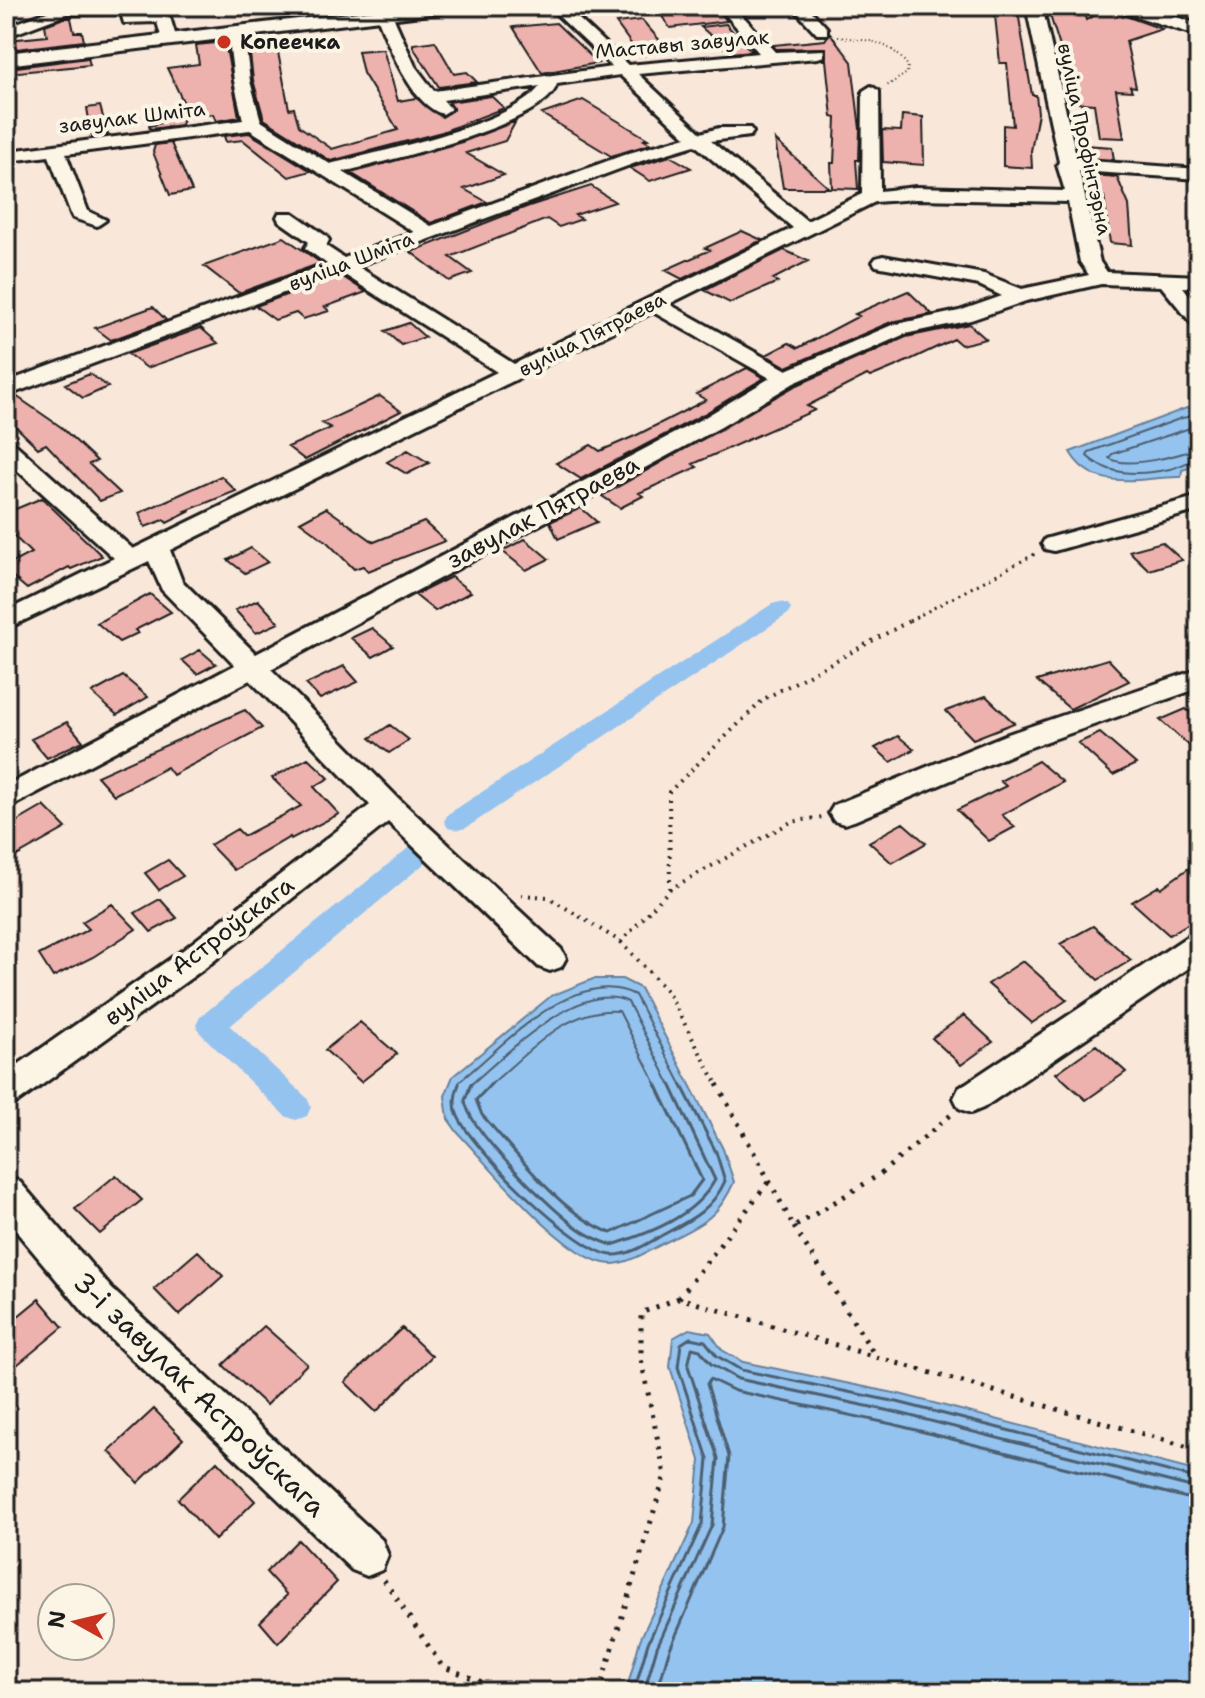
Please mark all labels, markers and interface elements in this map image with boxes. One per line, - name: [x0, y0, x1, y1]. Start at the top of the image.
- street label: Маставы завулак: [594, 23, 770, 65]
- place label: Копеечка: [240, 29, 340, 55]
- marker: Копеечка: [215, 33, 233, 51]
- street label: вуліца Профінтэрна: [1052, 41, 1118, 238]
- street label: завулак Шміта: [57, 95, 207, 139]
- street label: вуліца Шміта: [285, 225, 418, 297]
- street label: вуліца Пятраева: [514, 285, 671, 382]
- street label: завулак Пятраева: [441, 448, 645, 576]
- street label: вуліца Астроўскага: [97, 869, 301, 1033]
- street label: 3-і завулак Астроўскага: [65, 1263, 335, 1525]
- north arrow: [36, 1582, 116, 1662]
- text: N: [41, 1609, 72, 1630]

